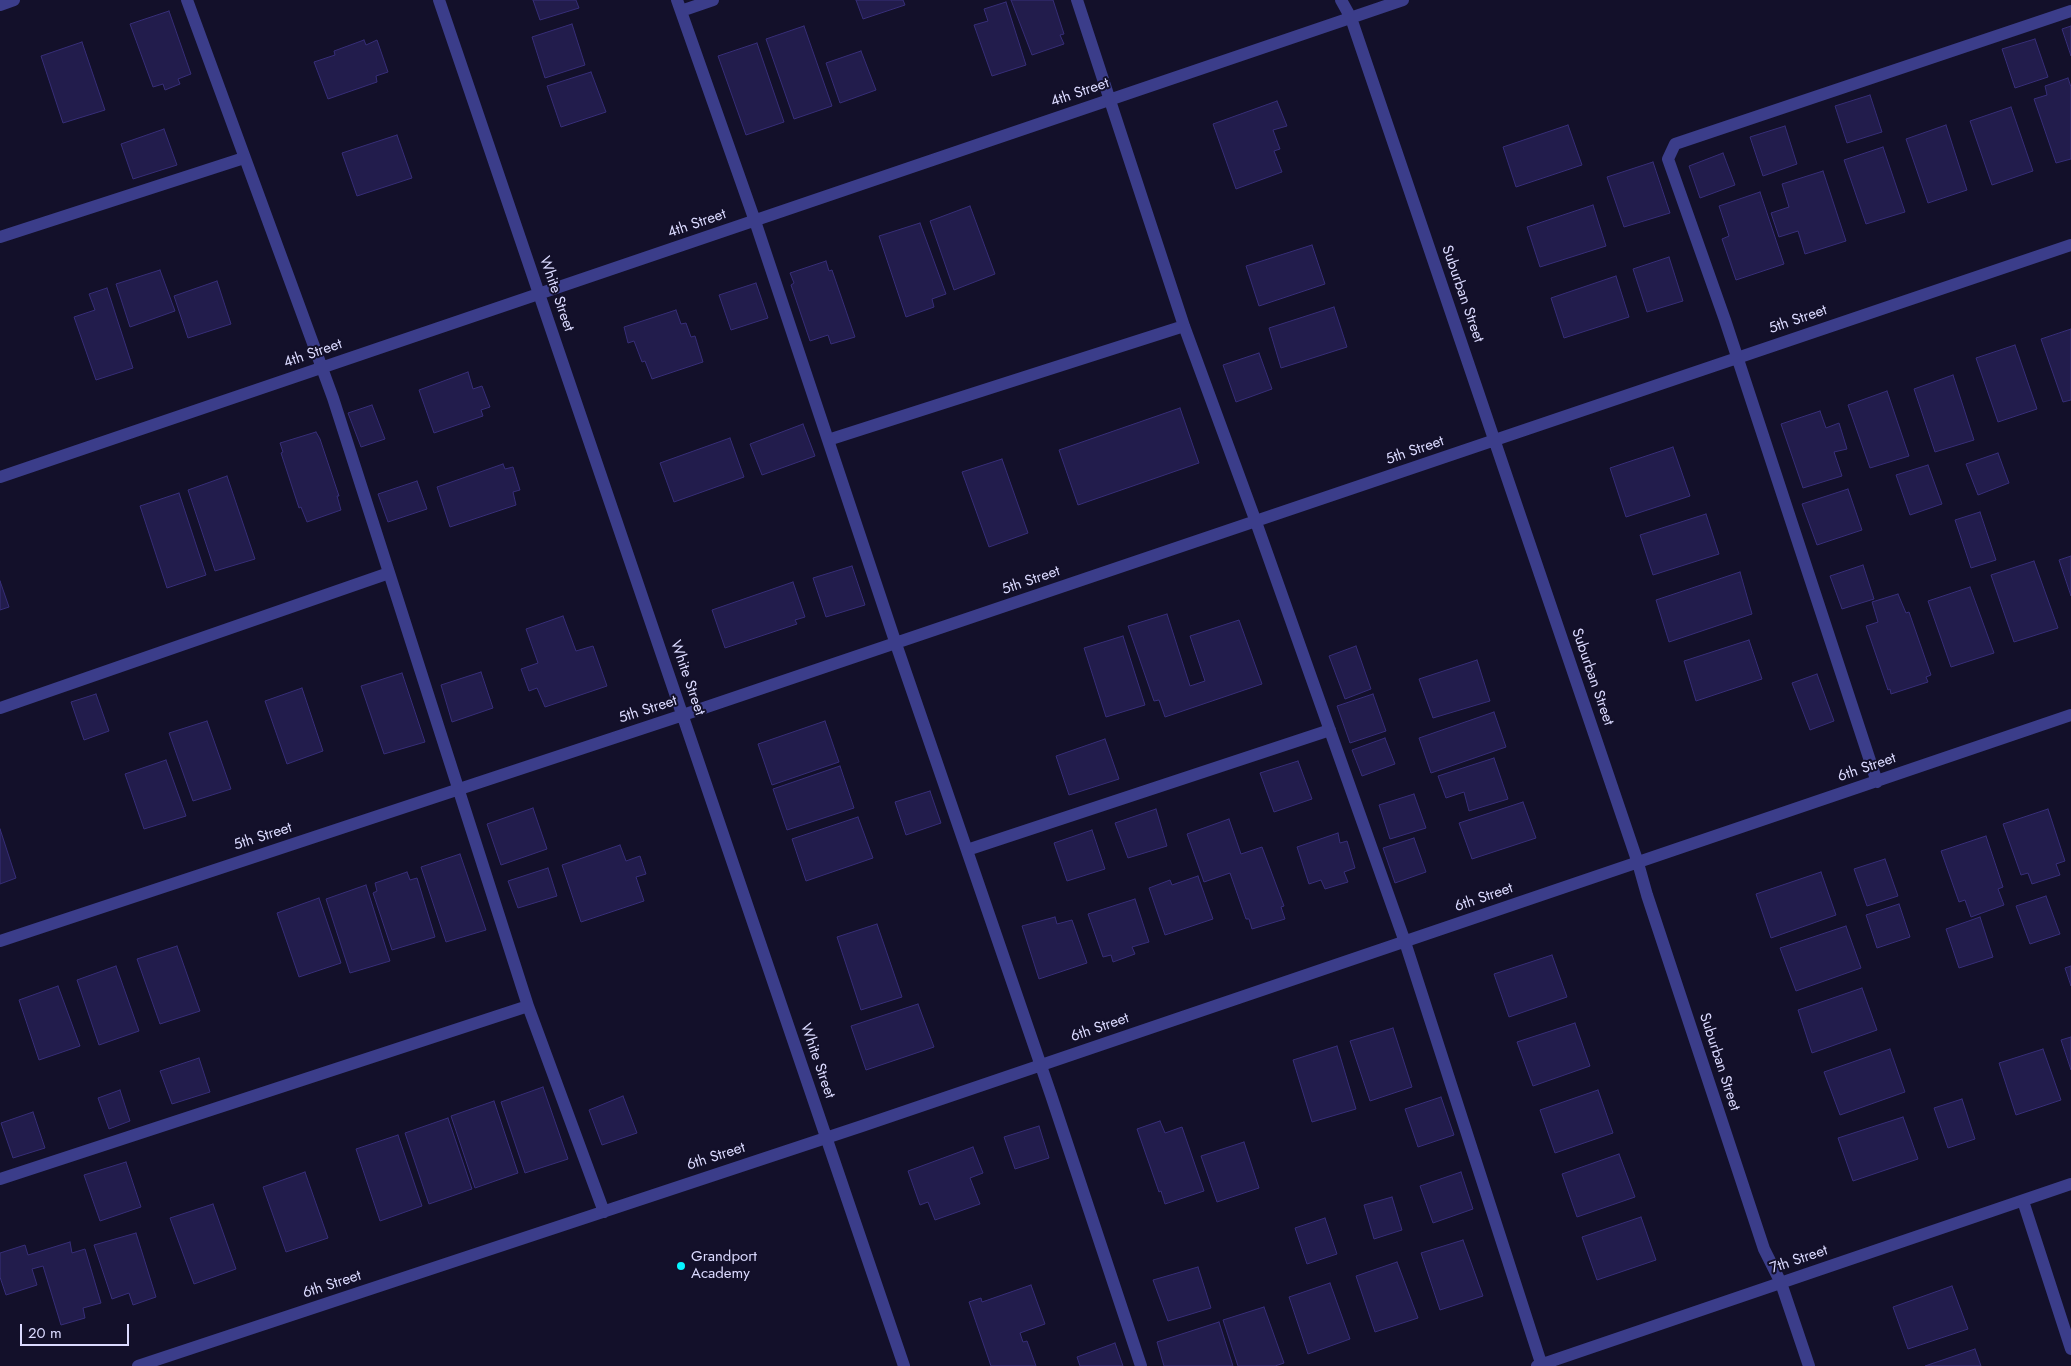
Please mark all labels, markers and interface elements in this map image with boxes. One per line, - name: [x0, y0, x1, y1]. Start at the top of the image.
- street label: 4th Street: [1048, 75, 1112, 111]
- street label: 4th Street: [665, 206, 729, 242]
- street label: Suburban Street: [1437, 243, 1487, 345]
- street label: White Street: [535, 254, 577, 334]
- street label: 5th Street: [1767, 302, 1829, 338]
- street label: 4th Street: [281, 336, 345, 372]
- street label: 5th Street: [1384, 433, 1446, 469]
- street label: 5th Street: [1000, 563, 1062, 599]
- street label: Suburban Street: [1567, 626, 1617, 728]
- street label: White Street: [666, 638, 708, 718]
- street label: 5th Street: [617, 692, 679, 728]
- street label: 6th Street: [1836, 750, 1898, 786]
- street label: 5th Street: [232, 819, 294, 855]
- street label: 6th Street: [1453, 880, 1515, 916]
- street label: 6th Street: [1069, 1010, 1131, 1046]
- street label: Suburban Street: [1695, 1011, 1743, 1113]
- street label: White Street: [796, 1021, 838, 1101]
- street label: 6th Street: [684, 1139, 748, 1175]
- street label: 7th Street: [1768, 1242, 1830, 1278]
- place label: Grandport Academy: [691, 1248, 757, 1283]
- marker: Grandport Academy: [675, 1260, 687, 1272]
- street label: 6th Street: [300, 1267, 364, 1303]
- scale bar: [22, 1314, 131, 1346]
- text: 20 m: [28, 1322, 62, 1344]

